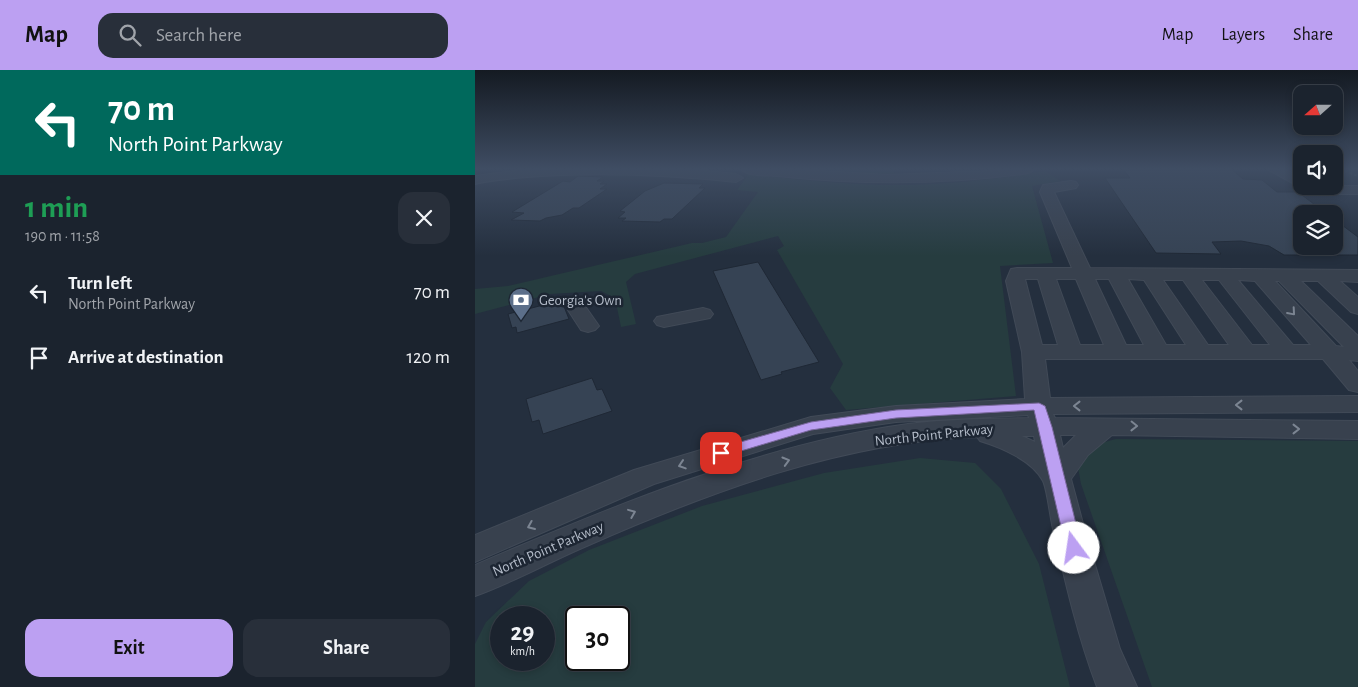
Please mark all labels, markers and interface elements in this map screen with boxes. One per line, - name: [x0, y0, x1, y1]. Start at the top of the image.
- search box: [98, 13, 448, 58]
- icon: search: [116, 21, 144, 49]
- text: Map: [25, 23, 68, 47]
- text: Search here: [156, 26, 242, 45]
- text: Map: [1162, 26, 1193, 44]
- text: Layers: [1221, 26, 1265, 44]
- text: Share: [1293, 26, 1333, 44]
- north arrow: [1293, 85, 1343, 135]
- map controls: [1293, 85, 1343, 255]
- icon: left: [25, 90, 90, 155]
- text: 70 m: [108, 92, 175, 127]
- text: North Point Parkway: [108, 133, 283, 155]
- button: sound: [1293, 145, 1343, 195]
- button: close: [398, 192, 450, 244]
- text: 1 min: [25, 193, 88, 223]
- button: layers: [1293, 205, 1343, 255]
- text: 190 m · 11:58: [25, 228, 100, 244]
- text: Turn left: [68, 274, 132, 293]
- icon: left: [25, 279, 53, 307]
- text: 70 m: [414, 283, 450, 302]
- bank icon: Georgia's Own: [508, 287, 534, 321]
- place label: Georgia's Own: [539, 293, 622, 308]
- text: North Point Parkway: [68, 296, 195, 312]
- one-way arrow: [1287, 306, 1296, 315]
- icon: arrive: [25, 344, 53, 372]
- text: Arrive at destination: [68, 348, 224, 367]
- text: 120 m: [406, 348, 450, 367]
- one-way arrow: [1235, 400, 1243, 410]
- one-way arrow: [1073, 401, 1080, 411]
- street label: North Point Parkway: [874, 421, 995, 449]
- one-way arrow: [1130, 421, 1138, 431]
- one-way arrow: [1292, 424, 1300, 434]
- pin: [700, 432, 742, 474]
- icon: arrive: [707, 439, 735, 467]
- one-way arrow: [782, 457, 790, 467]
- one-way arrow: [678, 460, 686, 470]
- one-way arrow: [627, 509, 636, 520]
- street label: North Point Parkway: [490, 519, 606, 579]
- one-way arrow: [527, 519, 536, 530]
- position arrow: [1047, 521, 1099, 573]
- speed limit sign: 30: [565, 606, 630, 671]
- button: Exit: [25, 619, 233, 677]
- button: Share: [243, 619, 450, 677]
- text: 29: [511, 620, 534, 645]
- text: km/h: [510, 645, 535, 657]

